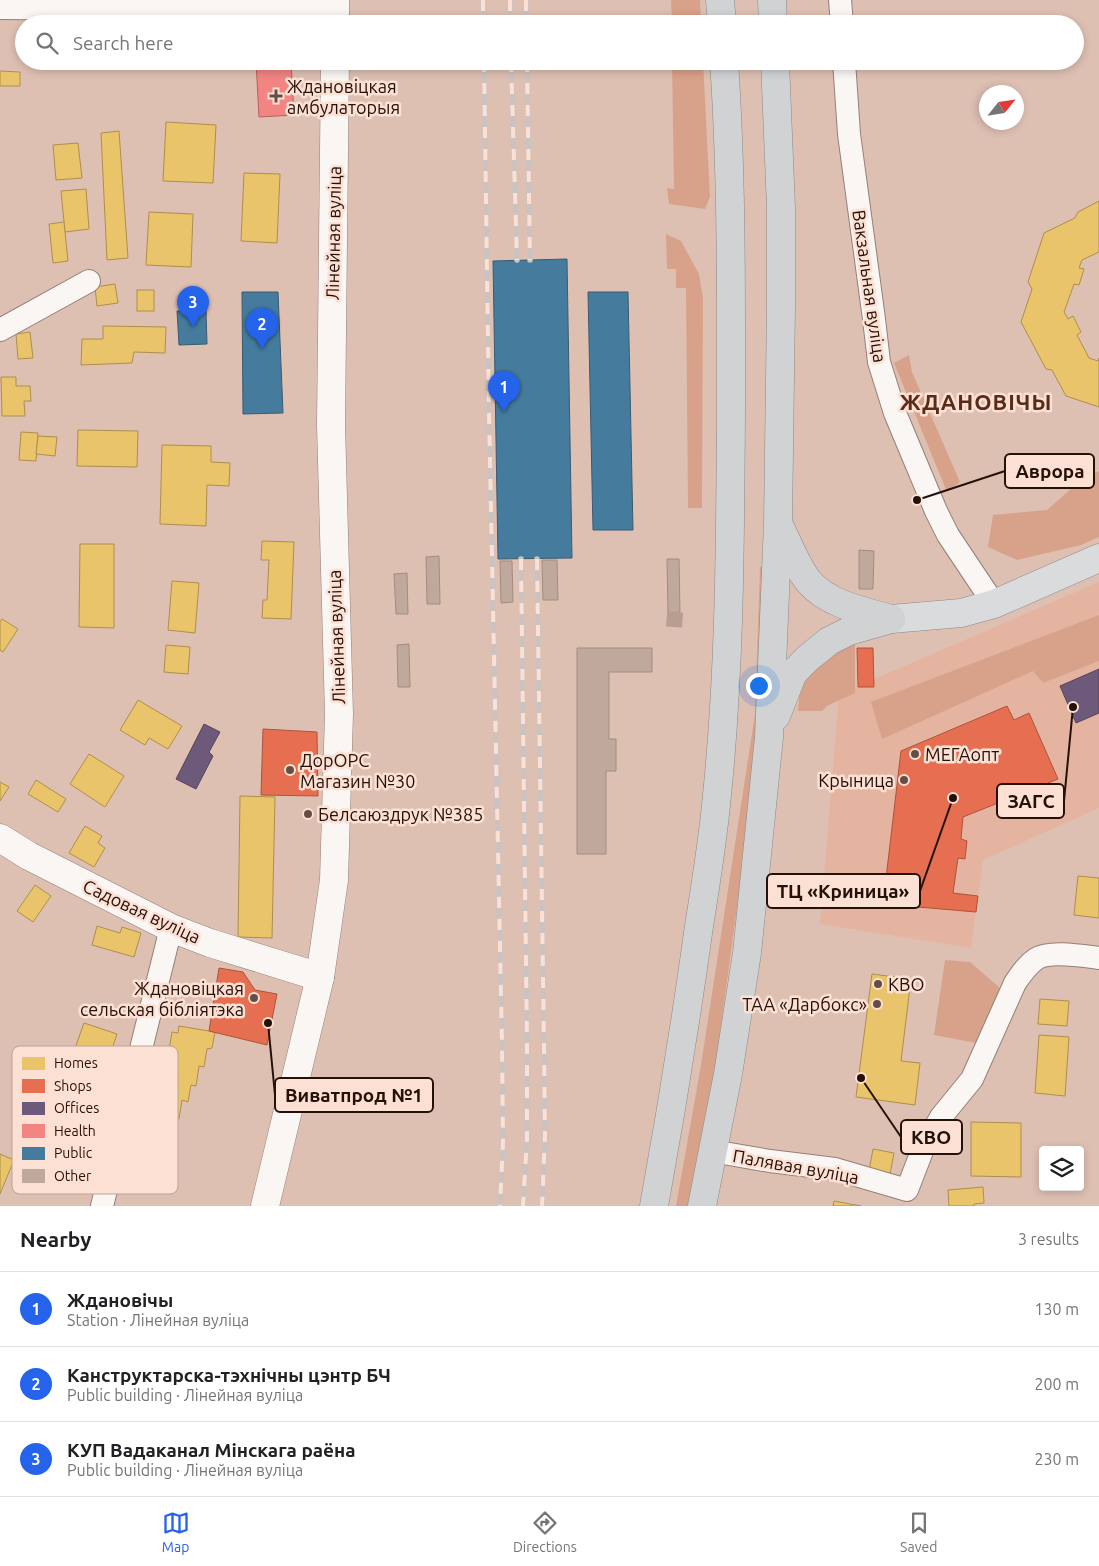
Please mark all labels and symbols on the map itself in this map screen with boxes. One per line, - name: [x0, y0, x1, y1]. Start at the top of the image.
- place label: Ждановіцкая амбулаторыя: [287, 76, 400, 117]
- north arrow: [979, 85, 1024, 130]
- marker: Ждановіцкая амбулаторыя: [269, 89, 283, 103]
- street label: Лінейная вуліца: [322, 166, 344, 300]
- street label: Вакзальная вуліца: [849, 208, 891, 364]
- pin: 3: [177, 286, 209, 327]
- pin: 2: [246, 308, 278, 349]
- pin: 1: [488, 371, 520, 412]
- district label: ЖДАНОВІЧЫ: [900, 389, 1052, 414]
- callout: Аврора: [1005, 454, 1094, 488]
- text: Аврора: [1015, 460, 1085, 482]
- street label: Лінейная вуліца: [324, 569, 348, 705]
- your location: [746, 673, 772, 699]
- place label: МЕГАопт: [925, 744, 999, 764]
- marker: МЕГАопт: [909, 748, 921, 760]
- place label: ДорОРС Магазин №30: [300, 750, 415, 791]
- marker: ДорОРС Магазин №30: [284, 764, 296, 776]
- place label: Крыница: [818, 770, 894, 790]
- marker: Крыница: [898, 774, 910, 786]
- callout: ЗАГС: [997, 784, 1064, 818]
- text: ЗАГС: [1007, 790, 1055, 812]
- place label: Белсаюздрук №385: [318, 804, 483, 824]
- marker: Белсаюздрук №385: [302, 808, 314, 820]
- callout: ТЦ «Криница»: [767, 874, 920, 908]
- street label: Садовая вуліца: [80, 875, 204, 947]
- text: ТЦ «Криница»: [777, 880, 910, 902]
- place label: КВО: [888, 974, 924, 994]
- place label: Ждановіцкая сельская бібліятэка: [80, 978, 244, 1019]
- marker: КВО: [872, 978, 884, 990]
- marker: Ждановіцкая сельская бібліятэка: [248, 992, 260, 1004]
- place label: ТАА «Дарбокс»: [742, 994, 867, 1014]
- marker: ТАА «Дарбокс»: [871, 998, 883, 1010]
- legend: [12, 1046, 178, 1194]
- text: Homes: [54, 1055, 98, 1071]
- text: Shops: [54, 1078, 92, 1094]
- callout: Виватпрод №1: [275, 1078, 433, 1112]
- text: Виватпрод №1: [285, 1084, 423, 1106]
- text: Offices: [54, 1100, 99, 1116]
- callout: KBО: [901, 1120, 962, 1154]
- text: Health: [54, 1123, 96, 1139]
- text: KBО: [911, 1126, 951, 1148]
- text: Public: [54, 1145, 93, 1161]
- street label: Палявая вуліца: [731, 1145, 861, 1187]
- text: Other: [54, 1168, 92, 1184]

